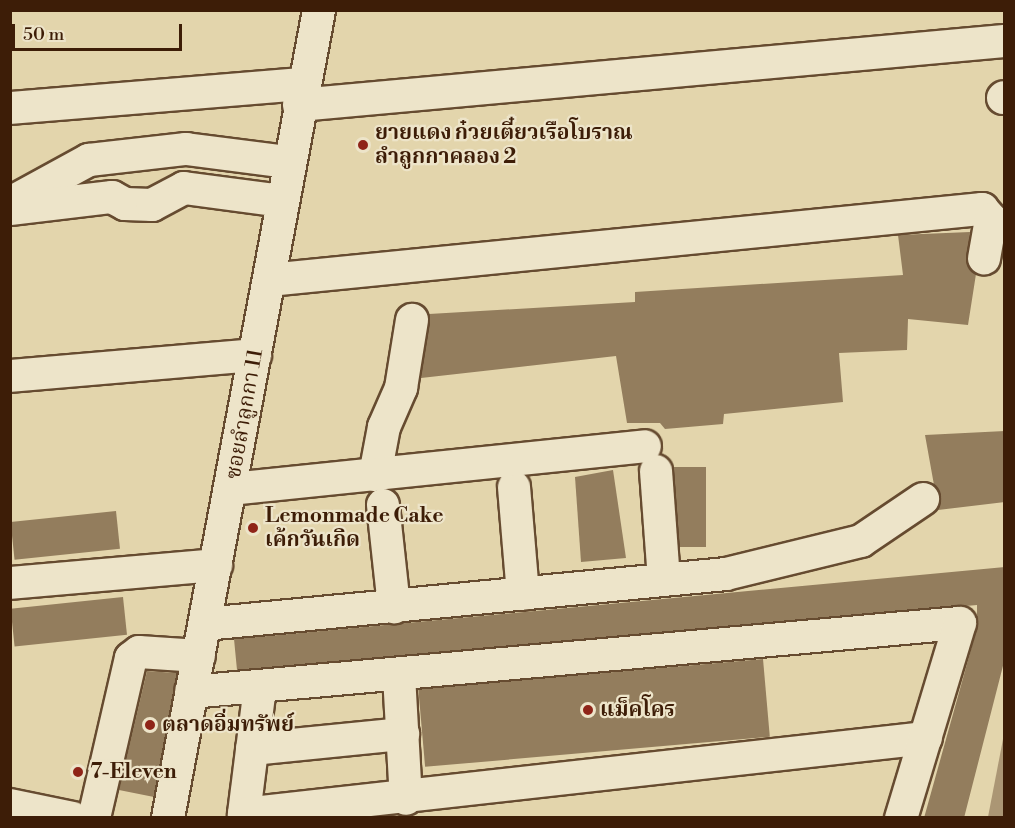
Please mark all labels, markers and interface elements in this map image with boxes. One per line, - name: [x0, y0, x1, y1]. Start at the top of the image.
- scale bar: [15, 12, 184, 50]
- text: 50 m: [23, 23, 64, 46]
- place label: ยายแดง ก๋วยเตี๋ยวเรือโบราณ ลำลูกกาคลอง 2: [375, 120, 633, 170]
- marker: ยายแดง ก๋วยเตี๋ยวเรือโบราณ ลำลูกกาคลอง 2: [356, 138, 370, 152]
- street label: ซอยลำลูกกา 11: [221, 347, 269, 481]
- place label: Lemonmade Cake เค้กวันเกิด: [265, 503, 444, 553]
- marker: Lemonmade Cake เค้กวันเกิด: [246, 521, 260, 535]
- place label: แม็คโคร: [600, 697, 675, 723]
- marker: แม็คโคร: [581, 703, 595, 717]
- place label: ตลาดอิ่มทรัพย์: [162, 712, 294, 738]
- marker: ตลาดอิ่มทรัพย์: [143, 718, 157, 732]
- place label: 7-Eleven: [90, 759, 177, 785]
- marker: 7-Eleven: [71, 765, 85, 779]

